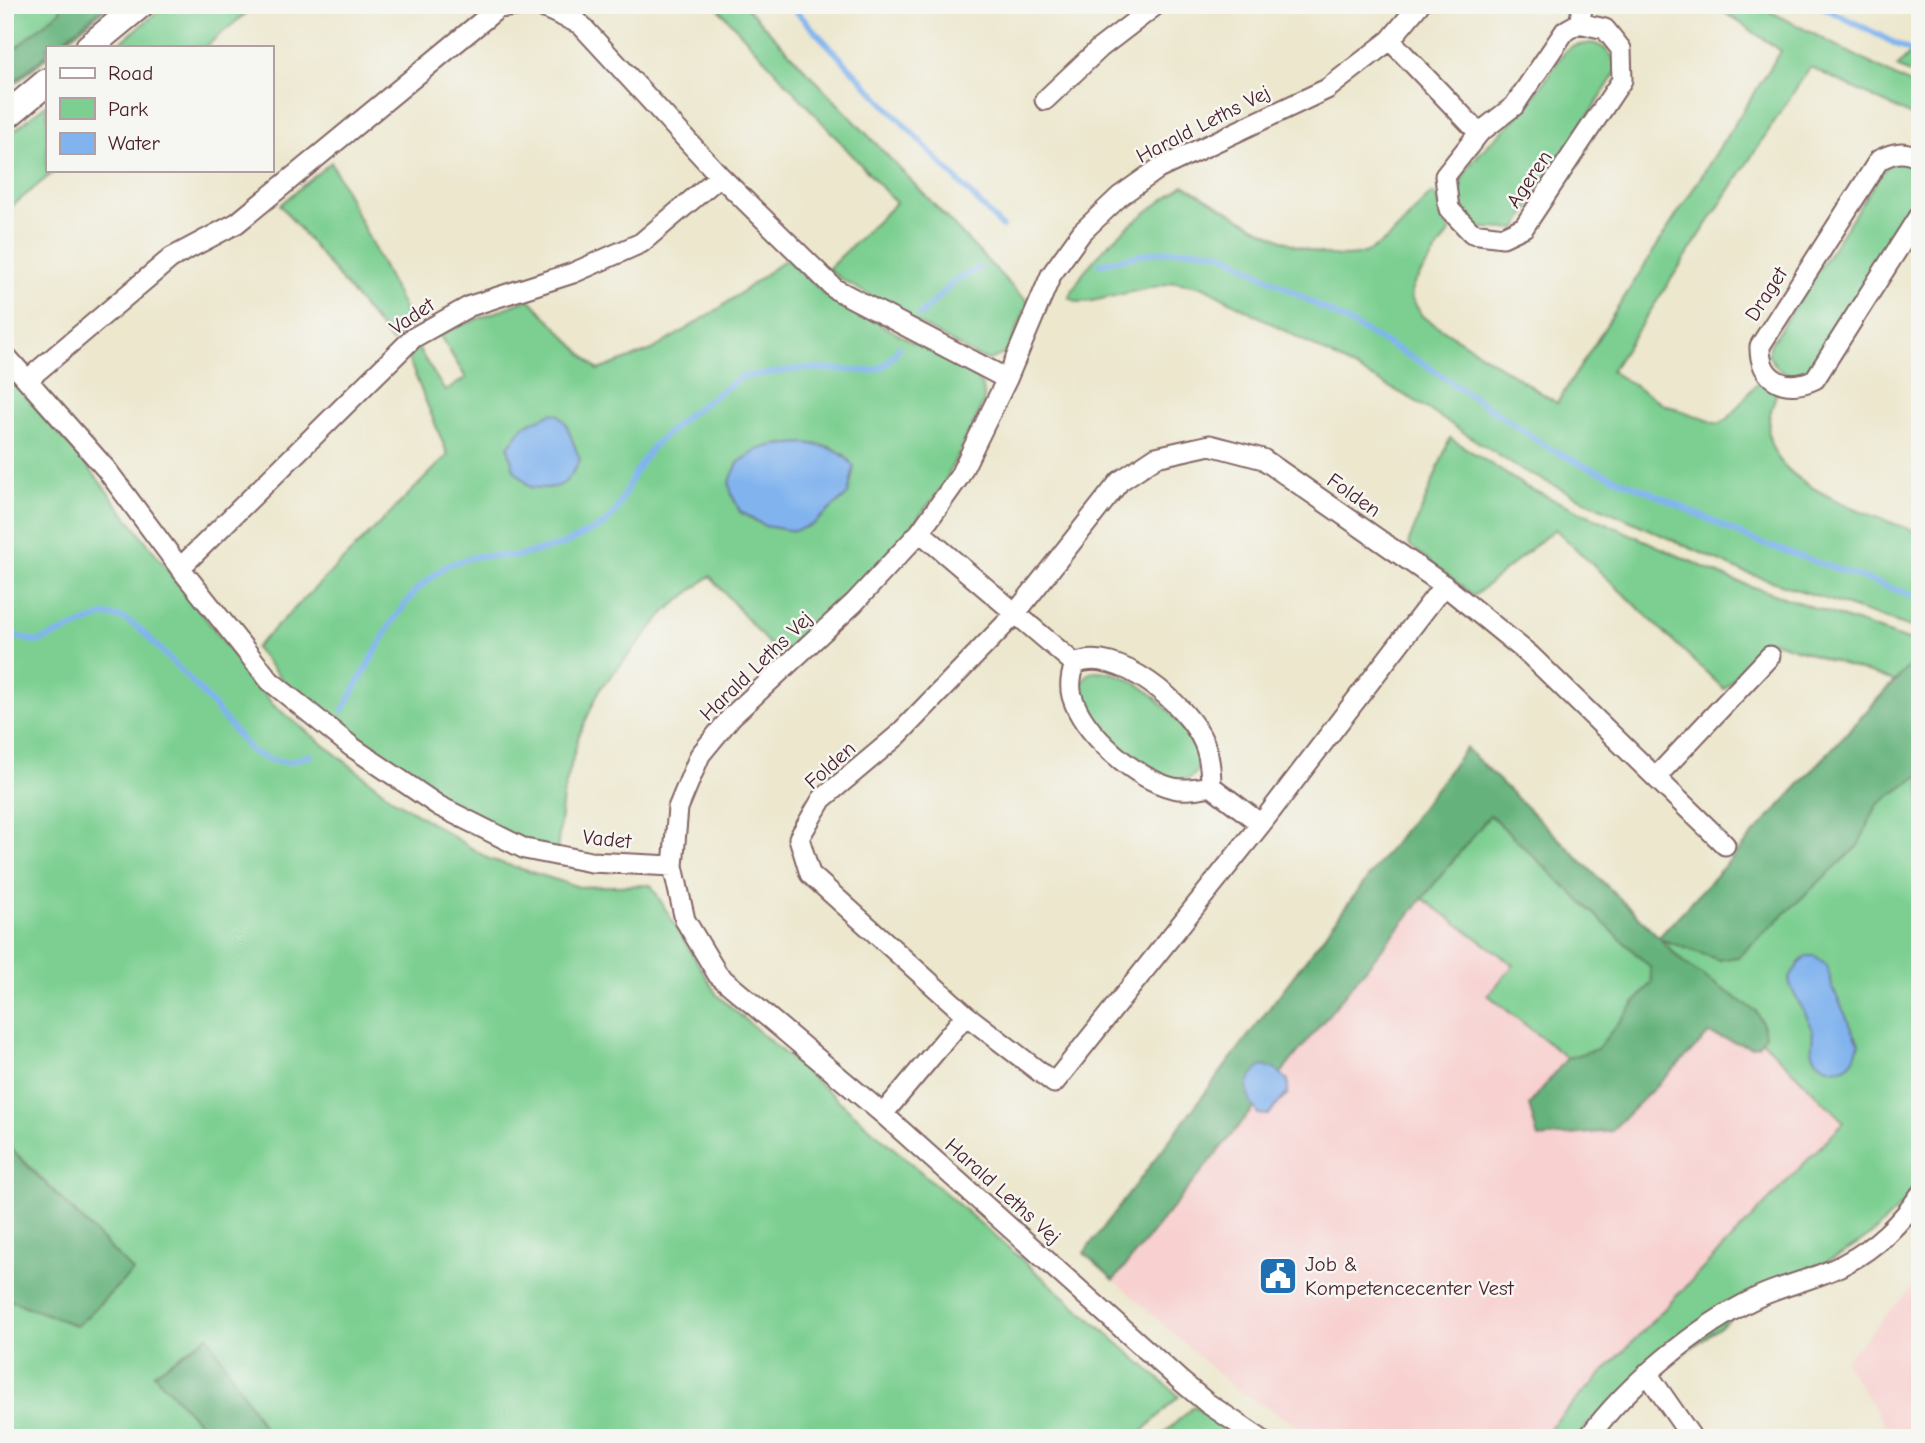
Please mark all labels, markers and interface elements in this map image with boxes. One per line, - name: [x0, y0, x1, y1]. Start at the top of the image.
- legend: [46, 46, 273, 172]
- text: Road: [108, 61, 153, 85]
- street label: Harald Leths Vej: [1132, 80, 1274, 168]
- text: Park: [108, 97, 148, 121]
- text: Water: [108, 131, 161, 155]
- street label: Ageren: [1501, 146, 1557, 212]
- street label: Draget: [1740, 262, 1793, 326]
- street label: Vadet: [385, 292, 440, 340]
- street label: Folden: [1323, 468, 1385, 522]
- street label: Harald Leths Vej: [695, 606, 817, 726]
- street label: Folden: [800, 736, 860, 794]
- street label: Vadet: [582, 825, 633, 854]
- street label: Harald Leths Vej: [940, 1133, 1066, 1249]
- place label: Job & Kompetencecenter Vest: [1305, 1252, 1515, 1300]
- public building icon: Job & Kompetencecenter Vest: [1257, 1255, 1299, 1297]

